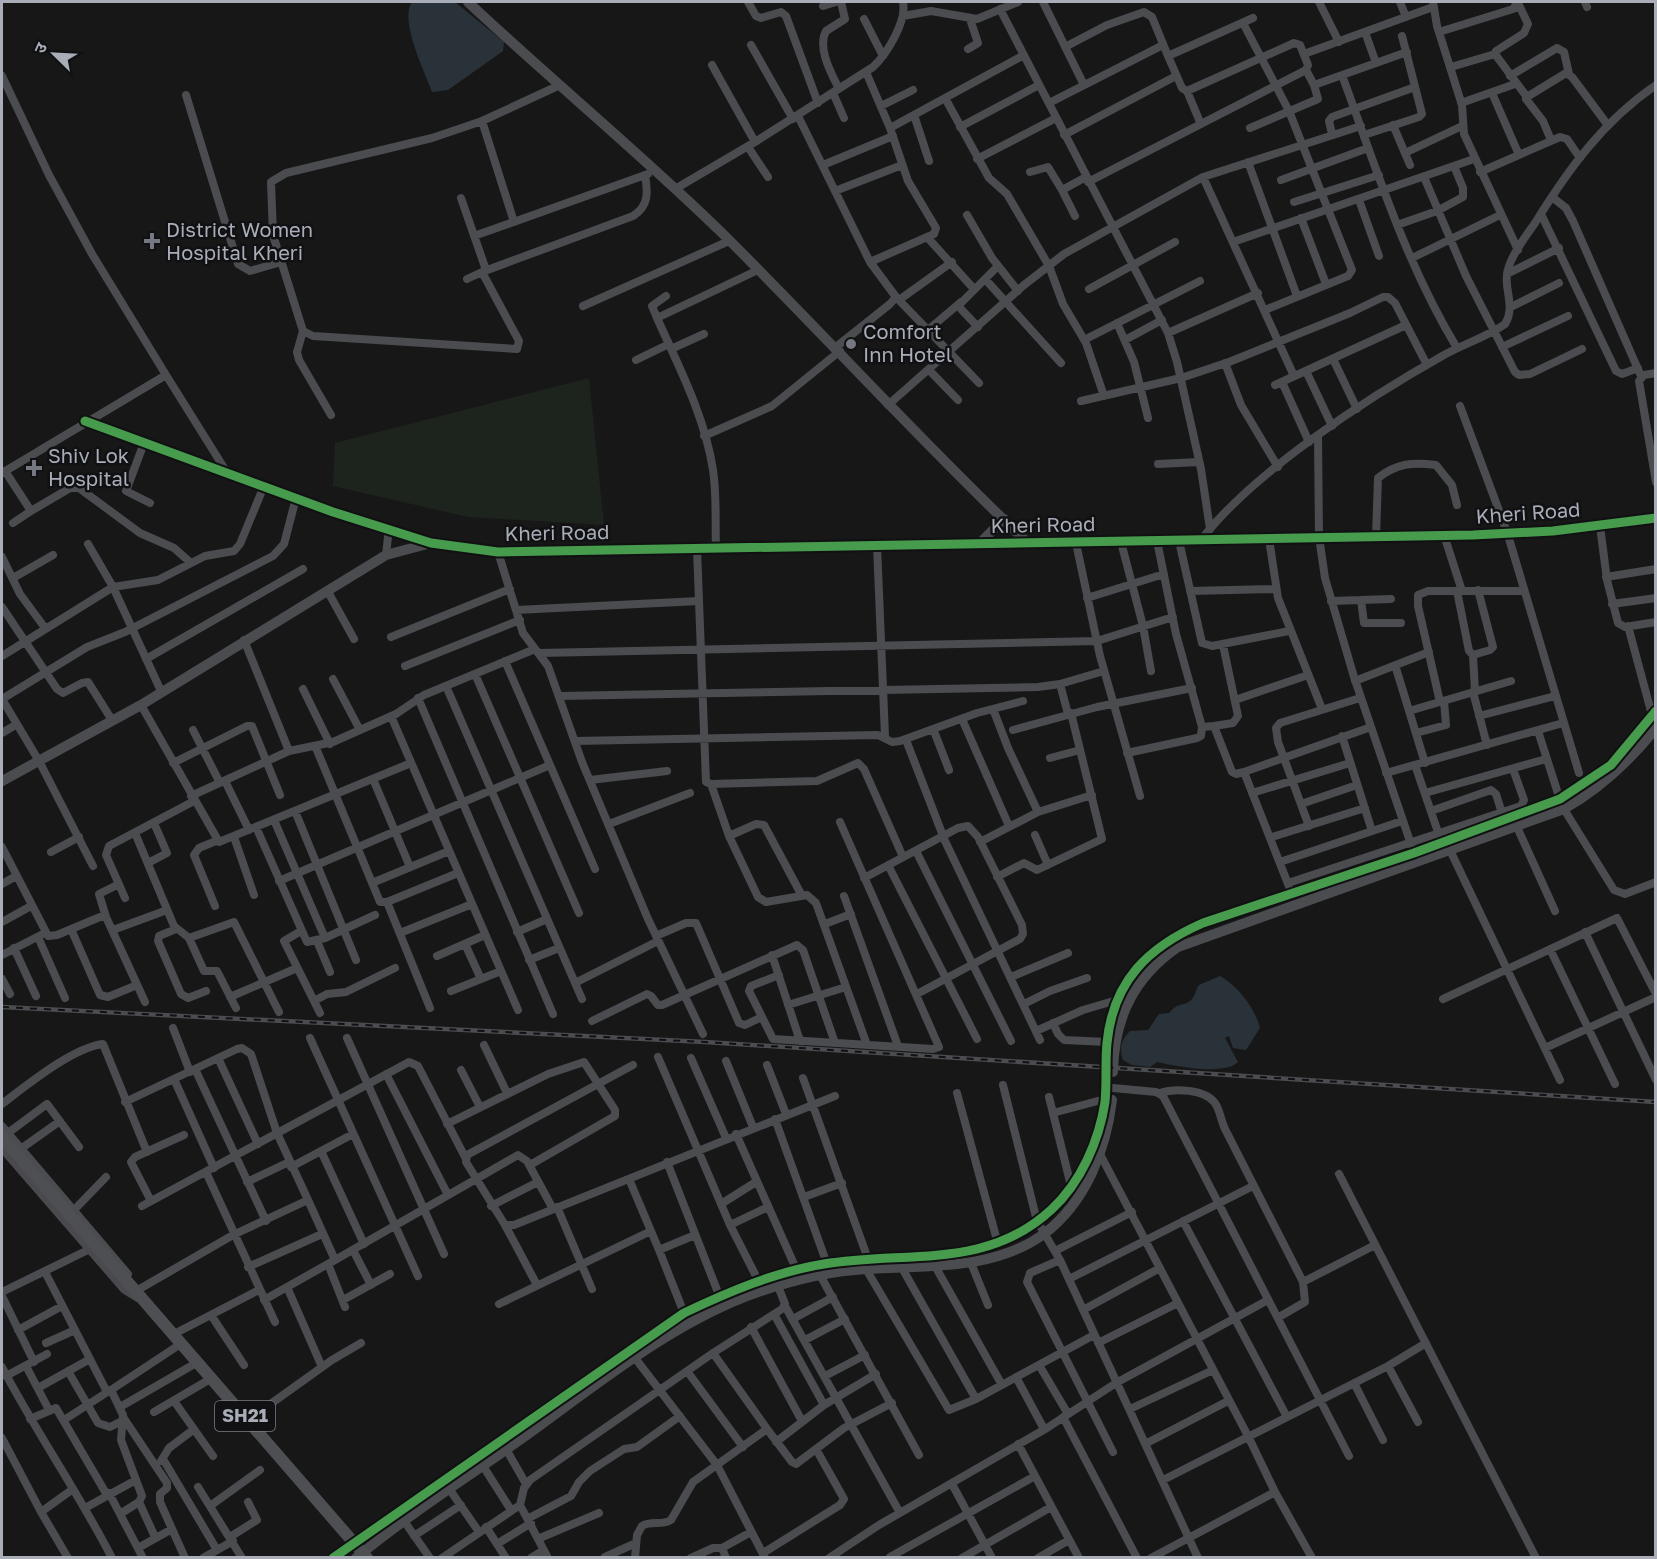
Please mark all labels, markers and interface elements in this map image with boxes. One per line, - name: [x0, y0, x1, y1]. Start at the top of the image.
- north arrow: [24, 24, 84, 84]
- text: उ: [29, 39, 52, 56]
- place label: District Women Hospital Kheri: [166, 217, 313, 264]
- marker: District Women Hospital Kheri: [143, 232, 161, 250]
- place label: Comfort Inn Hotel: [863, 319, 952, 366]
- marker: Comfort Inn Hotel: [844, 337, 858, 351]
- place label: Shiv Lok Hospital: [48, 443, 129, 490]
- marker: Shiv Lok Hospital: [25, 459, 43, 477]
- street label: Kheri Road: [1475, 496, 1581, 528]
- street label: Kheri Road: [990, 511, 1096, 537]
- street label: Kheri Road: [504, 519, 610, 545]
- road number: SH21: [215, 1401, 275, 1431]

